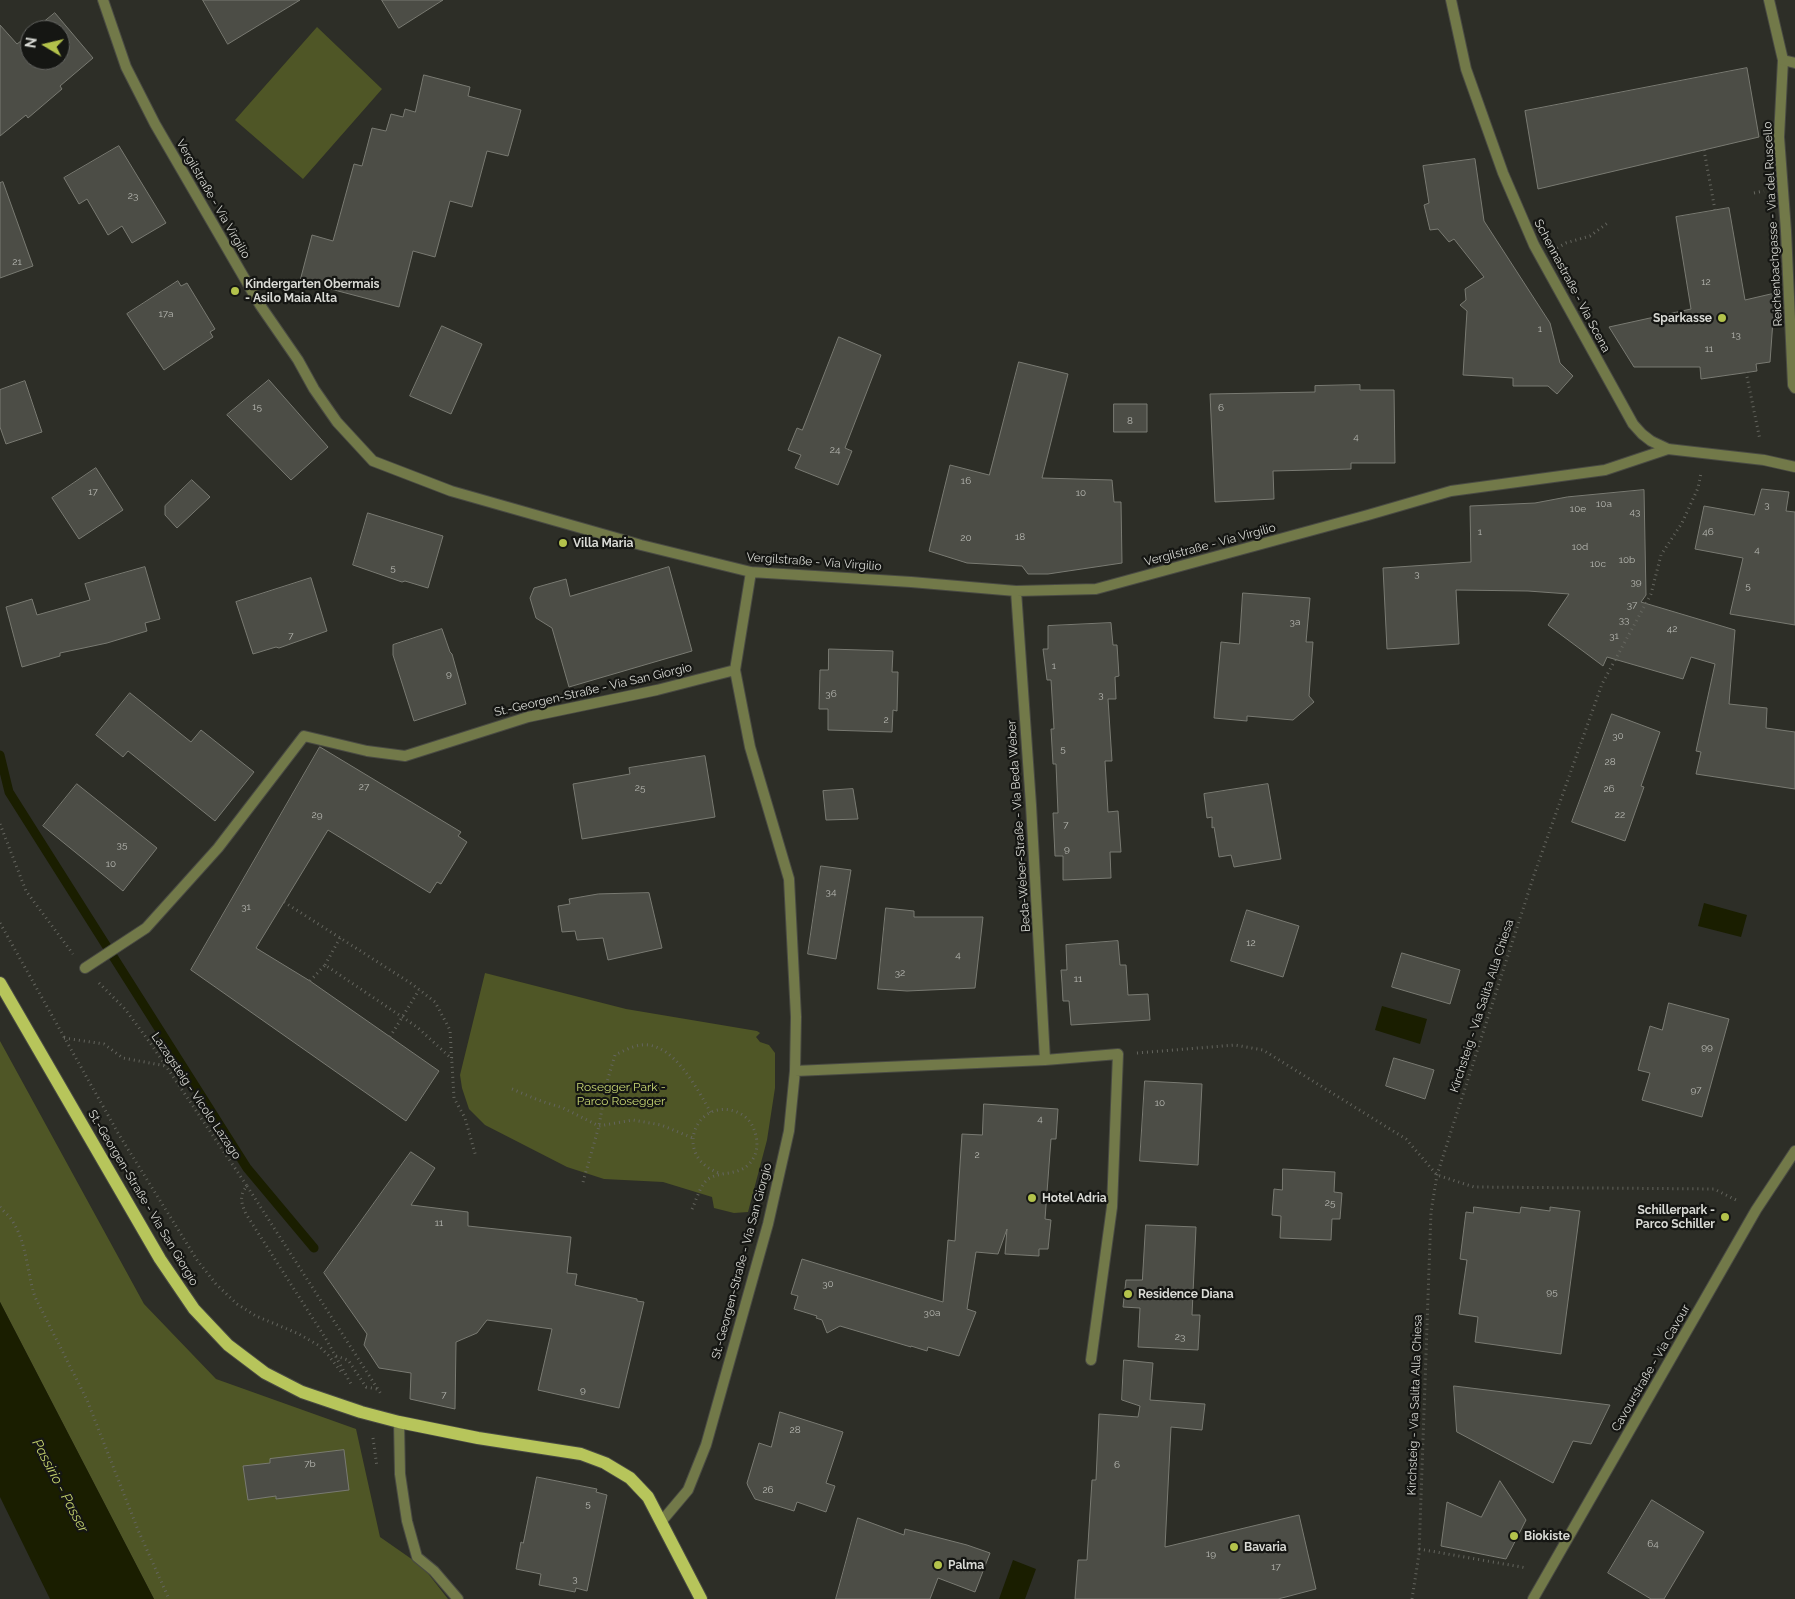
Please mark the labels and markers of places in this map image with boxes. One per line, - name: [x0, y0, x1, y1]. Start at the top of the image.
- place label: Kindergarten Obermais - Asilo Maia Alta: [245, 277, 379, 305]
- marker: Kindergarten Obermais - Asilo Maia Alta: [229, 285, 241, 297]
- place label: Sparkasse: [1653, 311, 1712, 325]
- marker: Sparkasse: [1716, 312, 1728, 324]
- place label: Villa Maria: [573, 536, 633, 550]
- marker: Villa Maria: [557, 537, 569, 549]
- place label: Hotel Adria: [1042, 1191, 1107, 1205]
- marker: Hotel Adria: [1026, 1192, 1038, 1204]
- place label: Schillerpark - Parco Schiller: [1635, 1203, 1715, 1231]
- marker: Schillerpark - Parco Schiller: [1719, 1211, 1731, 1223]
- place label: Residence Diana: [1138, 1287, 1234, 1301]
- marker: Residence Diana: [1122, 1288, 1134, 1300]
- place label: Biokiste: [1524, 1529, 1570, 1543]
- marker: Biokiste: [1508, 1530, 1520, 1542]
- place label: Bavaria: [1244, 1540, 1287, 1554]
- marker: Bavaria: [1228, 1541, 1240, 1553]
- place label: Palma: [948, 1558, 984, 1572]
- marker: Palma: [932, 1559, 944, 1571]

